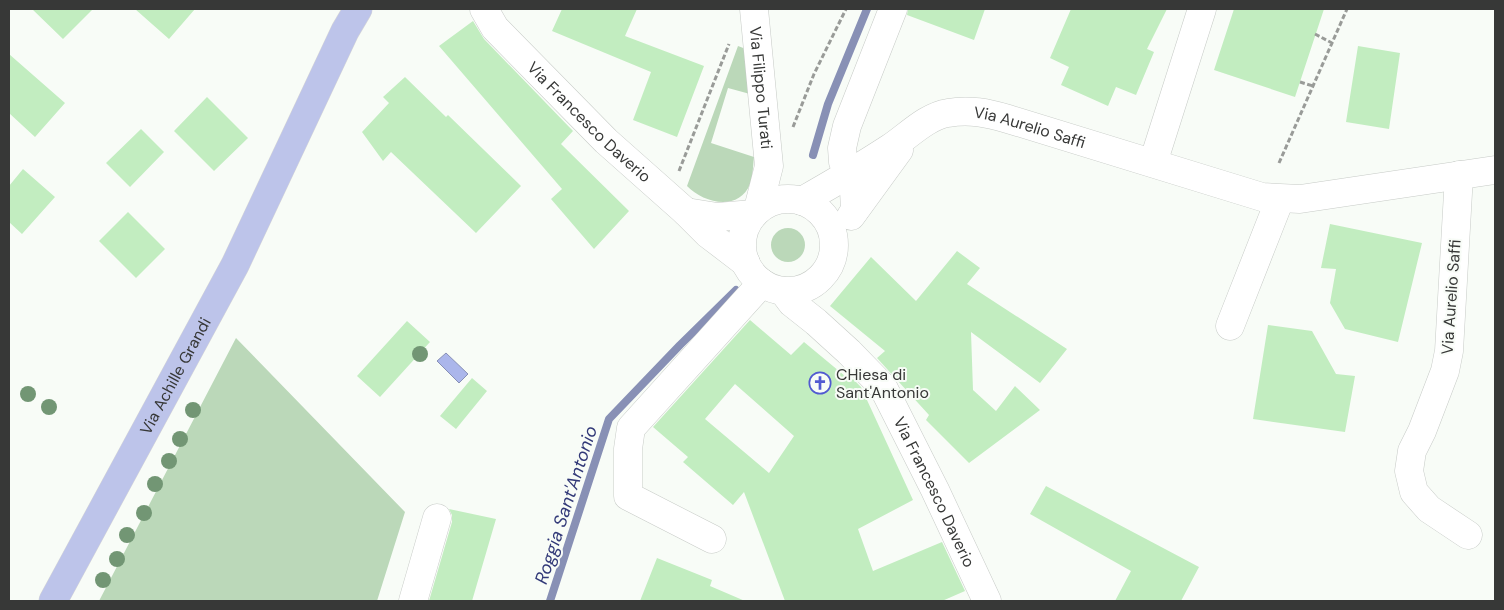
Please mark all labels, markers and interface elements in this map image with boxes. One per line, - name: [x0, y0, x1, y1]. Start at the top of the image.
- street label: Via Filippo Turati: [745, 25, 778, 150]
- street label: Via Francesco Daverio: [523, 57, 656, 187]
- street label: Via Aurelio Saffi: [973, 101, 1088, 153]
- street label: Via Aurelio Saffi: [1436, 239, 1466, 355]
- street label: Via Achille Grandi: [135, 314, 215, 438]
- place label: CHiesa di Sant'Antonio: [836, 364, 929, 403]
- church icon: CHiesa di Sant'Antonio: [808, 371, 832, 395]
- street label: Via Francesco Daverio: [889, 413, 980, 571]
- water label: Roggia Sant'Antonio: [529, 423, 603, 587]

